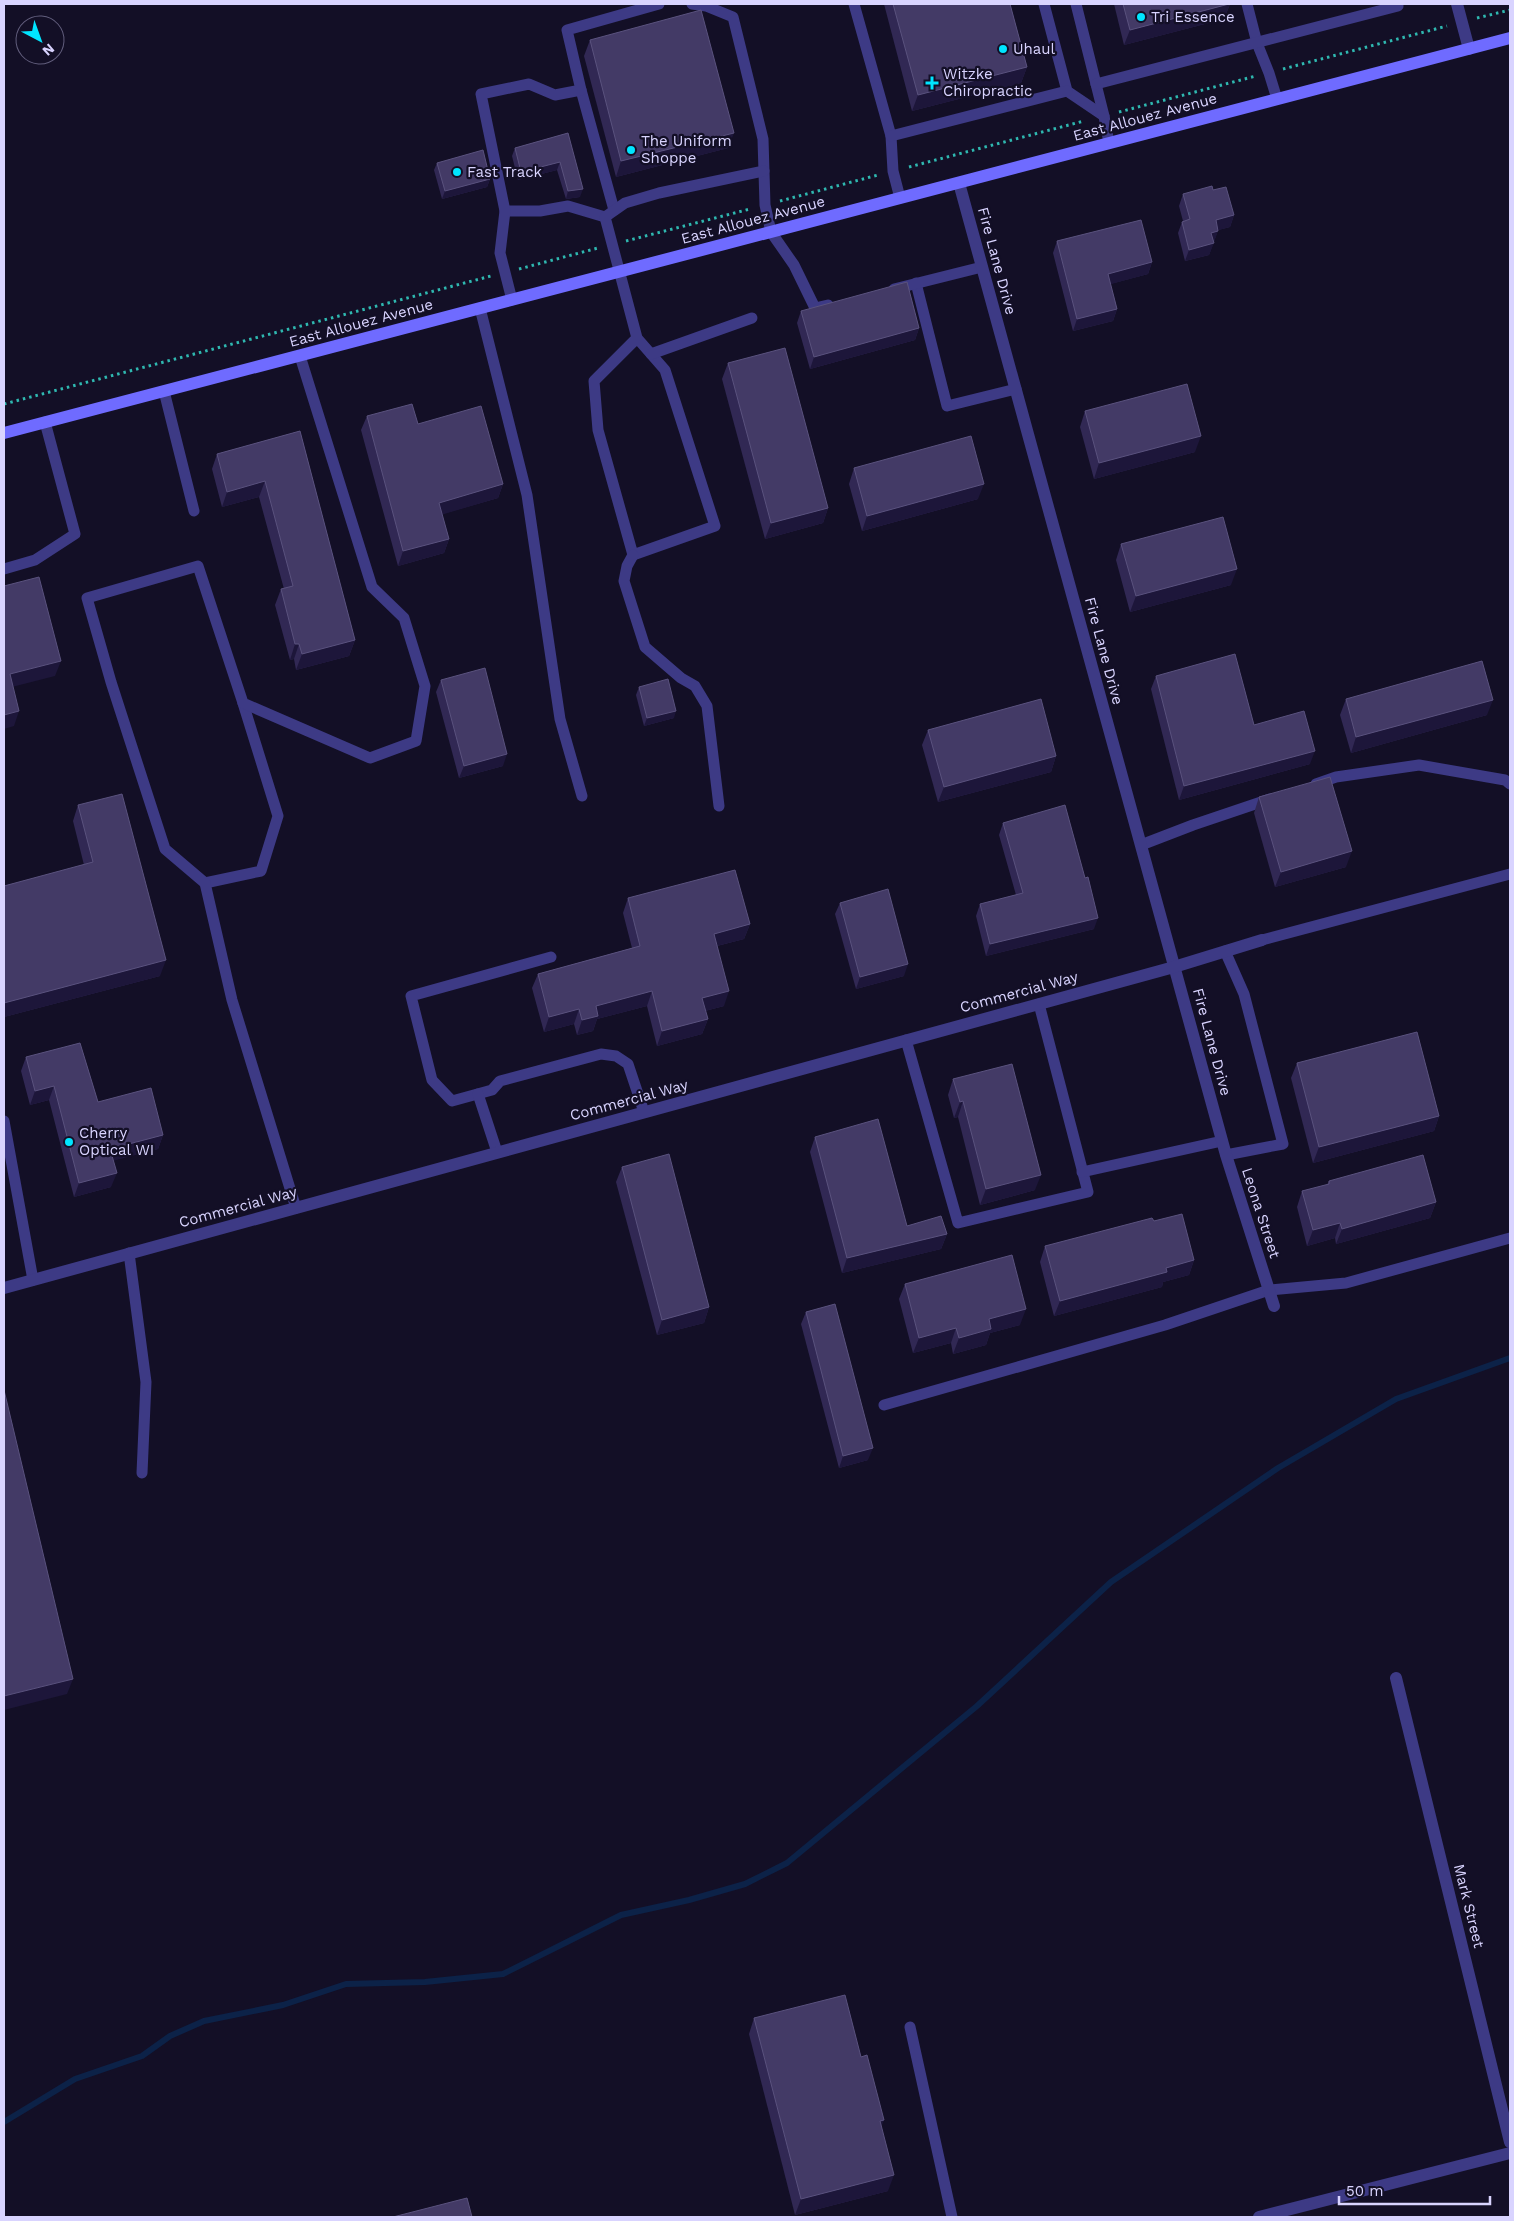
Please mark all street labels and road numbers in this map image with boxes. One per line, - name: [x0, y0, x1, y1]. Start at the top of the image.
- street label: East Allouez Avenue: [1071, 89, 1219, 145]
- street label: East Allouez Avenue: [679, 192, 827, 248]
- street label: Fire Lane Drive: [974, 205, 1020, 317]
- street label: East Allouez Avenue: [287, 295, 435, 351]
- street label: Fire Lane Drive: [1081, 595, 1127, 707]
- street label: Commercial Way: [958, 967, 1080, 1016]
- street label: Fire Lane Drive: [1189, 986, 1235, 1098]
- street label: Commercial Way: [568, 1075, 690, 1124]
- street label: Leona Street: [1238, 1165, 1284, 1261]
- street label: Commercial Way: [177, 1182, 299, 1231]
- street label: Mark Street: [1450, 1862, 1488, 1950]

